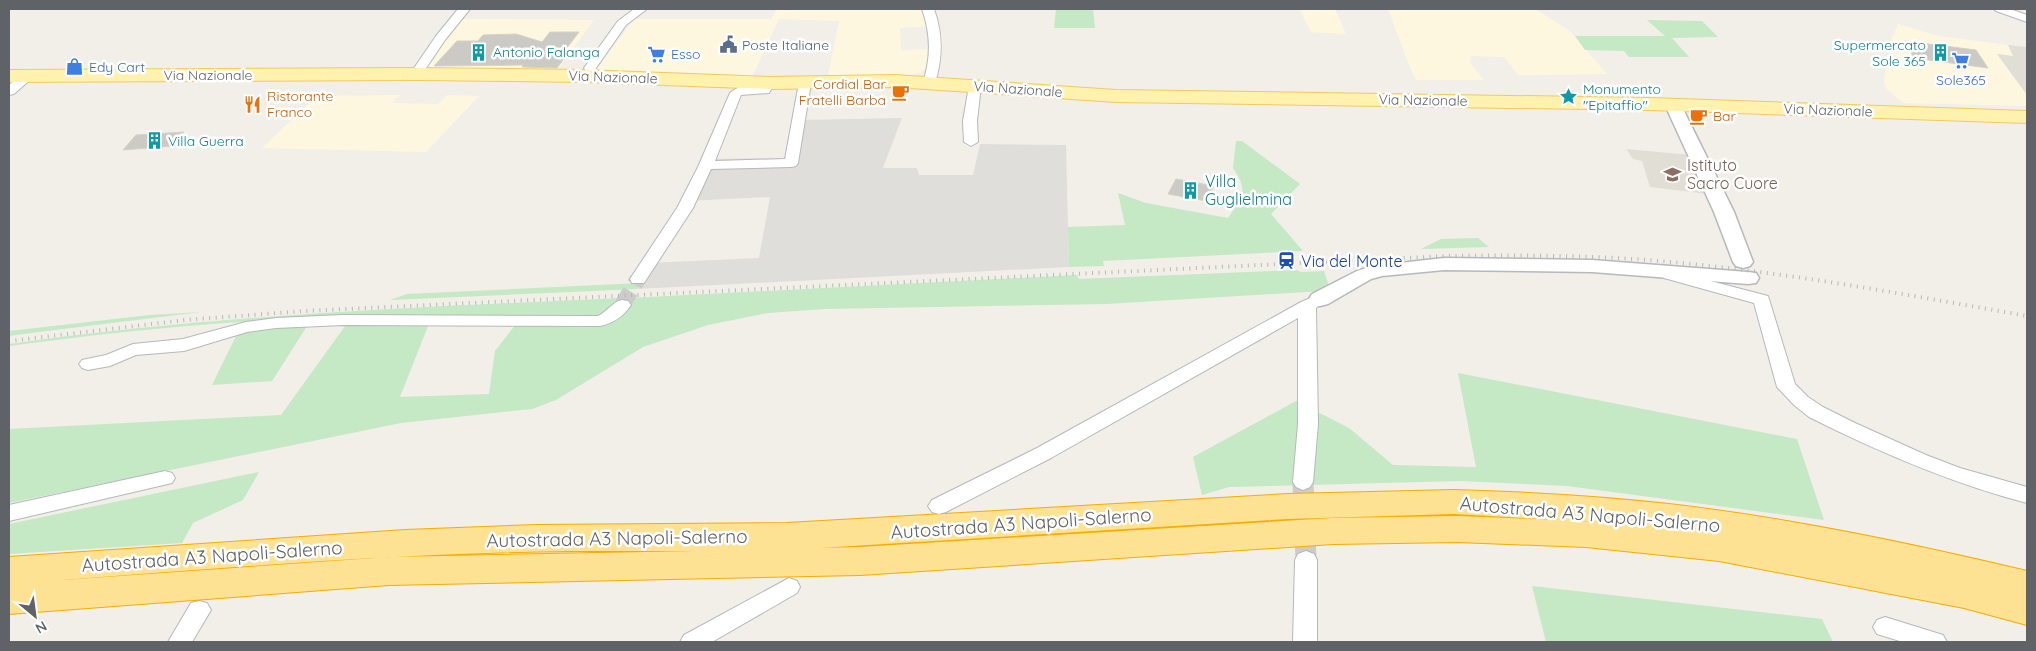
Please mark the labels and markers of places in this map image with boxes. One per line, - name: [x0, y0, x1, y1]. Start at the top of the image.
- public building icon: Poste Italiane: [718, 35, 738, 55]
- place label: Poste Italiane: [742, 36, 829, 54]
- place label: Supermercato Sole 365: [1834, 36, 1926, 70]
- building icon: Antonio Falanga: [469, 42, 489, 62]
- place label: Antonio Falanga: [493, 43, 600, 61]
- building icon: Supermercato Sole 365: [1930, 43, 1950, 63]
- supermarket icon: Esso: [647, 44, 667, 64]
- place label: Esso: [671, 45, 701, 63]
- supermarket icon: Sole365: [1951, 50, 1971, 70]
- shop icon: Edy Cart: [65, 57, 85, 77]
- place label: Edy Cart: [89, 58, 145, 76]
- place label: Sole365: [1936, 71, 1986, 89]
- place label: Cordial Bar Fratelli Barba: [799, 75, 887, 109]
- place label: Monumento "Epitaffio": [1583, 80, 1661, 114]
- cafe icon: Cordial Bar Fratelli Barba: [890, 82, 910, 102]
- place label: Ristorante Franco: [267, 87, 334, 121]
- place icon: Monumento "Epitaffio": [1559, 87, 1579, 107]
- restaurant icon: Ristorante Franco: [243, 94, 263, 114]
- cafe icon: Bar: [1689, 106, 1709, 126]
- place label: Bar: [1713, 107, 1737, 125]
- building icon: Villa Guerra: [144, 131, 164, 151]
- place label: Villa Guerra: [168, 132, 244, 150]
- place label: Istituto Sacro Cuore: [1687, 155, 1778, 193]
- school or university icon: Istituto Sacro Cuore: [1663, 164, 1683, 184]
- place label: Villa Guglielmina: [1205, 171, 1292, 209]
- building icon: Villa Guglielmina: [1181, 180, 1201, 200]
- station icon: Via del Monte: [1277, 251, 1297, 271]
- place label: Via del Monte: [1301, 251, 1402, 271]

